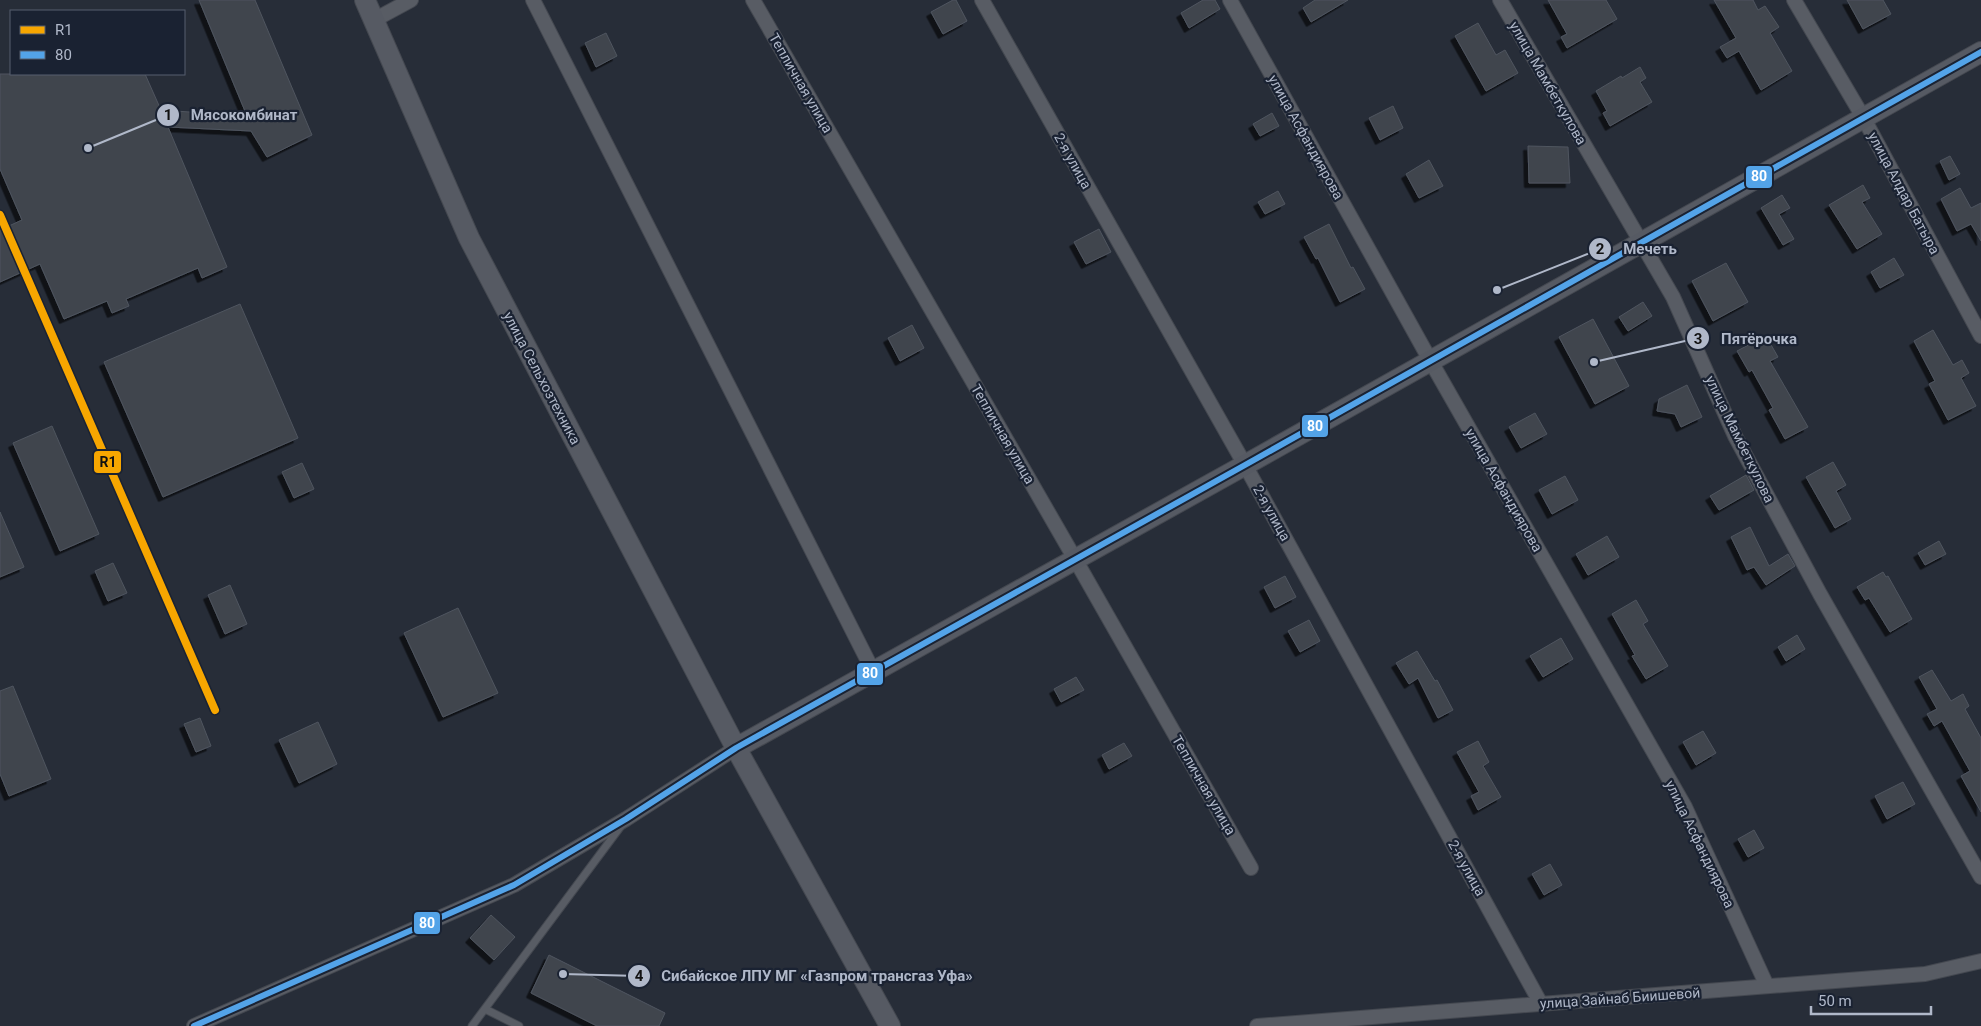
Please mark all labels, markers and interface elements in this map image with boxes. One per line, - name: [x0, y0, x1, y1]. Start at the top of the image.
- legend: [10, 10, 185, 75]
- street label: улица Мамбеткулова: [1506, 19, 1590, 147]
- text: R1: [55, 21, 73, 39]
- street label: Тепличная улица: [766, 30, 836, 136]
- text: 80: [55, 46, 72, 64]
- street label: улица Асфандиярова: [1265, 72, 1347, 202]
- callout: Мясокомбинат: [156, 100, 307, 130]
- text: 1: [164, 106, 172, 124]
- text: Мясокомбинат: [191, 106, 298, 124]
- street label: улица Алдар Батыра: [1865, 129, 1943, 257]
- street label: 2-я улица: [1051, 130, 1095, 192]
- line badge: 80: [1745, 165, 1773, 189]
- text: 80: [1751, 168, 1767, 184]
- callout: Мечеть: [1588, 234, 1686, 264]
- text: 2: [1596, 240, 1605, 258]
- text: Мечеть: [1623, 240, 1677, 258]
- street label: улица Сельхозтехника: [500, 309, 584, 447]
- callout: Пятёрочка: [1686, 323, 1807, 353]
- text: 3: [1694, 330, 1702, 348]
- text: Пятёрочка: [1721, 330, 1797, 348]
- street label: улица Мамбеткулова: [1702, 373, 1778, 505]
- street label: Тепличная улица: [968, 381, 1038, 487]
- line badge: 80: [1301, 414, 1329, 438]
- text: 80: [1307, 418, 1323, 434]
- street label: улица Асфандиярова: [1462, 425, 1546, 555]
- line badge: R1: [93, 450, 122, 474]
- text: R1: [99, 454, 117, 470]
- street label: 2-я улица: [1250, 482, 1294, 544]
- line badge: 80: [856, 662, 884, 686]
- text: 80: [862, 665, 878, 681]
- street label: Тепличная улица: [1169, 732, 1239, 838]
- street label: улица Асфандиярова: [1662, 778, 1738, 910]
- street label: 2-я улица: [1445, 837, 1489, 899]
- line badge: 80: [413, 911, 441, 935]
- text: 80: [419, 915, 435, 931]
- callout: Сибайское ЛПУ МГ «Газпром трансгаз Уфа»: [627, 961, 983, 991]
- text: 4: [635, 967, 644, 985]
- text: Сибайское ЛПУ МГ «Газпром трансгаз Уфа»: [661, 967, 973, 985]
- street label: улица Зайнаб Биишевой: [1539, 984, 1701, 1012]
- scale bar: [1811, 984, 1931, 1016]
- text: 50 m: [1818, 992, 1852, 1010]

